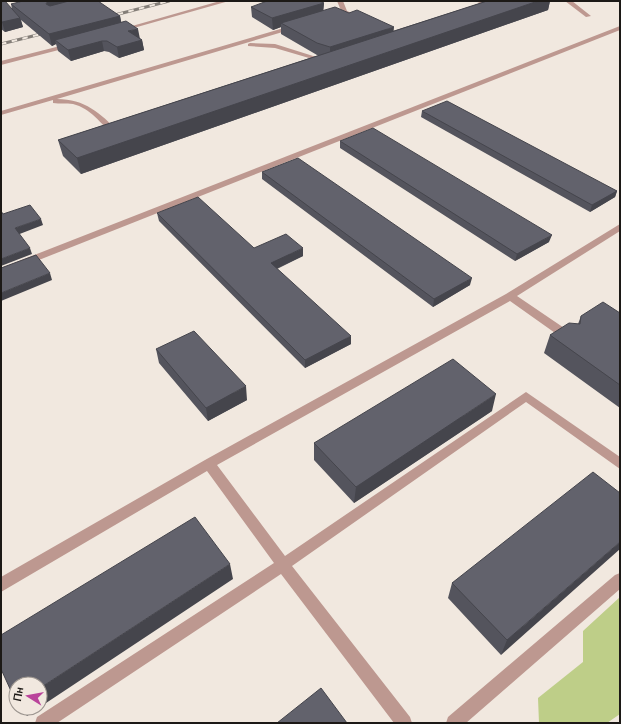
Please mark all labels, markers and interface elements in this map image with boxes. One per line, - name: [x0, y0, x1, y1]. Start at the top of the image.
- north arrow: [8, 676, 48, 716]
- text: Пн: [10, 686, 25, 702]

